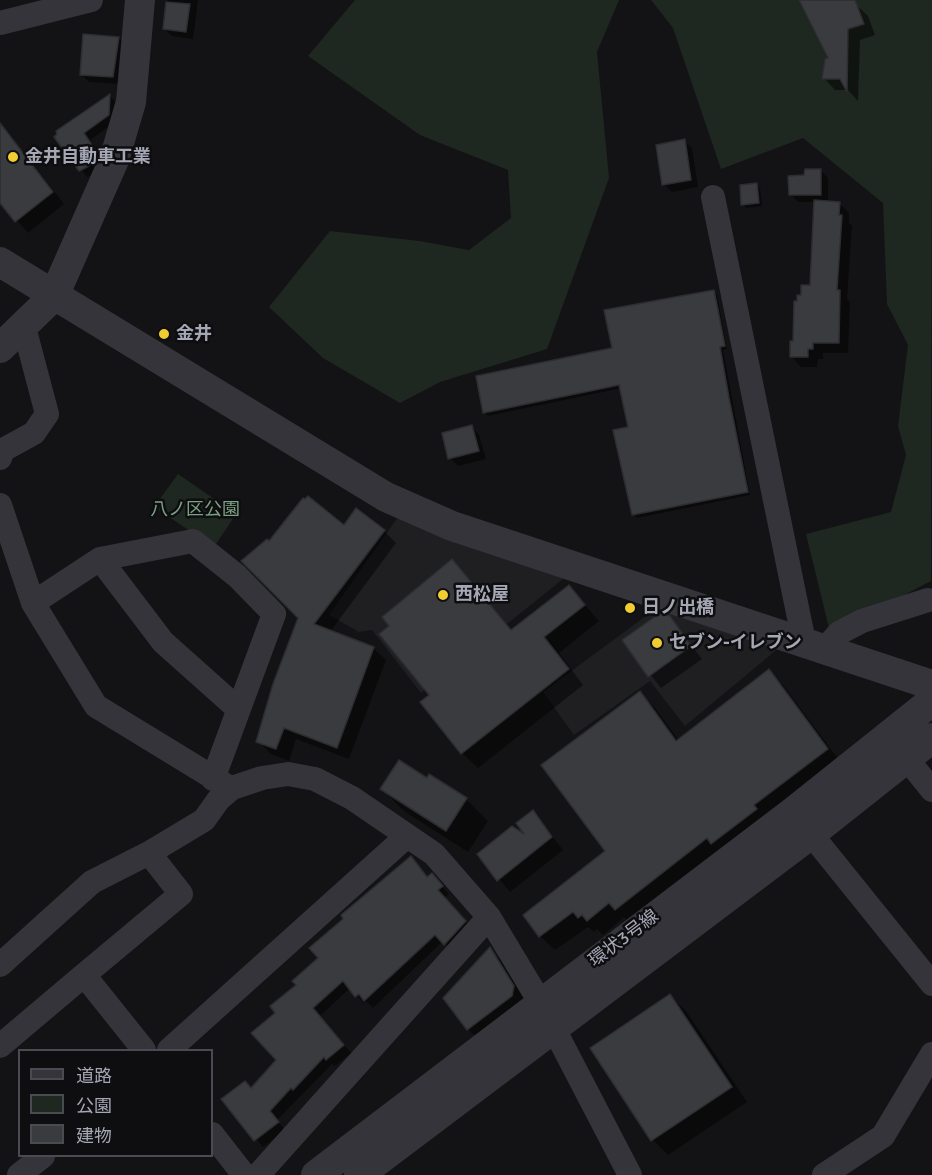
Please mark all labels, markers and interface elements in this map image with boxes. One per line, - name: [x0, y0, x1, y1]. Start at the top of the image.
- place label: 金井自動車工業: [25, 146, 151, 168]
- marker: 金井自動車工業: [6, 150, 20, 164]
- place label: 金井: [176, 323, 212, 345]
- marker: 金井: [157, 327, 171, 341]
- park label: 八ノ区公園: [150, 499, 240, 521]
- place label: 西松屋: [455, 584, 509, 606]
- marker: 西松屋: [436, 588, 450, 602]
- place label: 日ノ出橋: [642, 597, 714, 619]
- marker: 日ノ出橋: [623, 601, 637, 615]
- place label: セブン-イレブン: [669, 632, 802, 654]
- marker: セブン-イレブン: [650, 636, 664, 650]
- street label: 環状3号線: [585, 906, 663, 972]
- legend: [18, 1049, 213, 1157]
- text: 道路: [76, 1065, 112, 1087]
- text: 公園: [76, 1095, 112, 1117]
- text: 建物: [76, 1125, 112, 1147]

